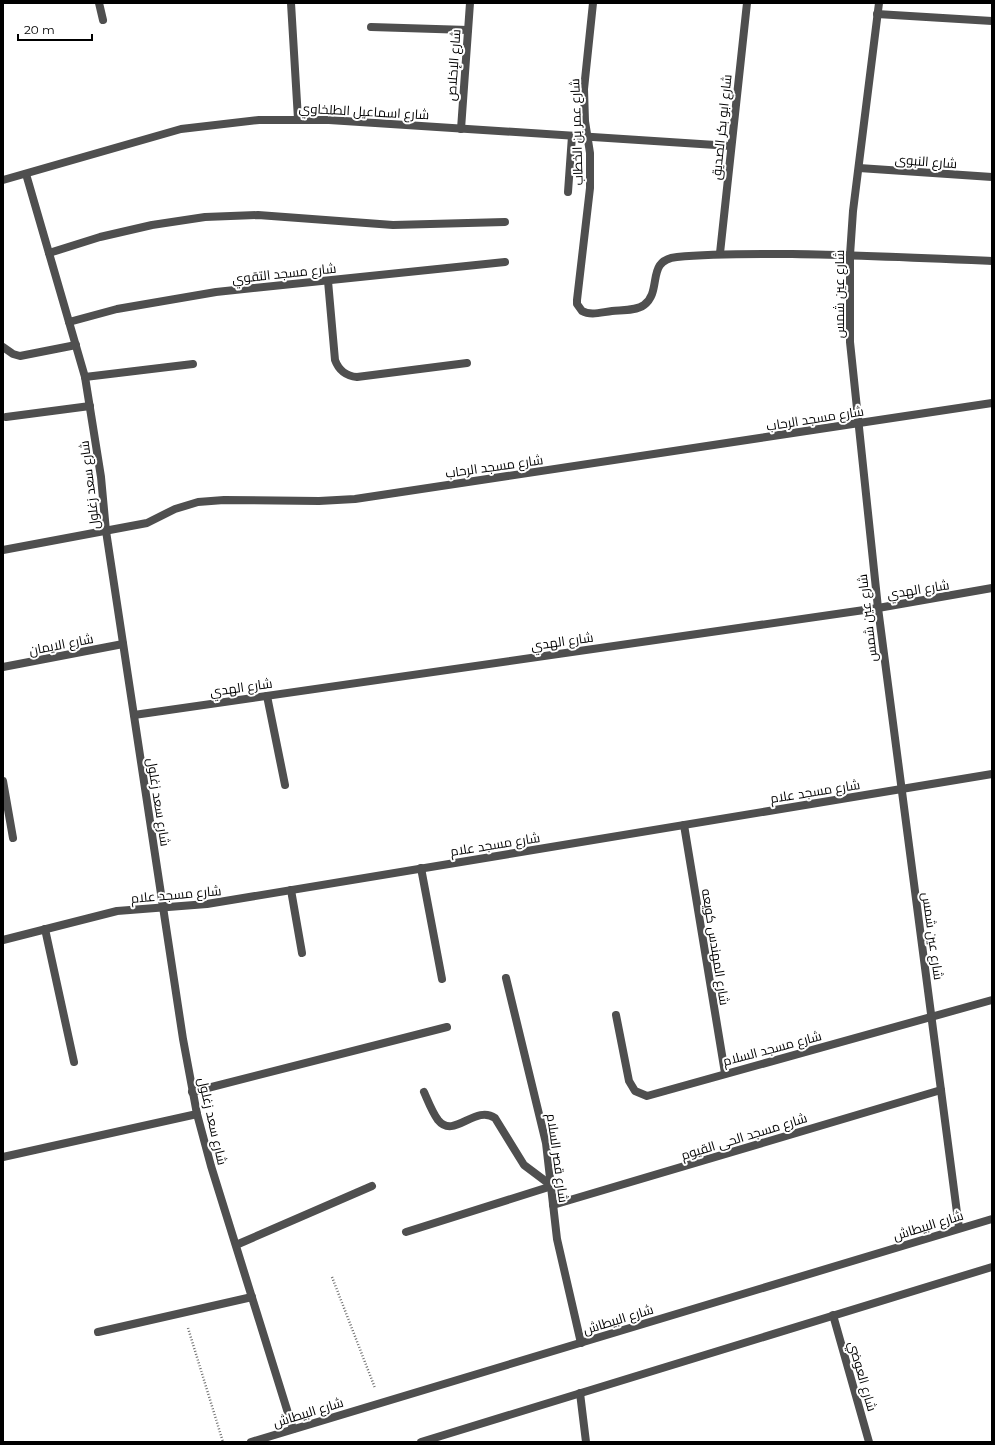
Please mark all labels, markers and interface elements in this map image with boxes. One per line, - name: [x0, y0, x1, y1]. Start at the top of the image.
- scale bar: [18, 16, 92, 42]
- text: 20 m: [24, 22, 55, 37]
- street label: شارع الإخلاص: [443, 29, 464, 101]
- street label: شارع ابو بكر الصديق: [708, 73, 735, 181]
- street label: شارع عمر بن الخطاب: [566, 78, 587, 186]
- street label: شارع اسماعيل الطلخاوي: [298, 100, 430, 125]
- street label: شارع النبوى: [894, 151, 958, 172]
- street label: شارع عين شمس: [831, 250, 848, 338]
- street label: شارع مسجد التقوي: [231, 260, 337, 289]
- street label: شارع مسجد الرحاب: [765, 402, 865, 435]
- street label: شارع سعد زغلول: [76, 440, 103, 530]
- street label: شارع مسجد الرحاب: [444, 451, 544, 482]
- street label: شارع عين شمس: [854, 573, 881, 663]
- street label: شارع الهدي: [886, 576, 951, 605]
- street label: شارع الهدي: [530, 629, 595, 656]
- street label: شارع الايمان: [27, 630, 95, 659]
- street label: شارع الهدي: [209, 675, 274, 702]
- street label: شارع سعد زغلول: [143, 757, 174, 847]
- street label: شارع مسجد علام: [769, 776, 861, 808]
- street label: شارع مسجد علام: [449, 829, 541, 861]
- street label: شارع مسجد علام: [130, 882, 222, 908]
- street label: شارع المهندس كويعه: [698, 888, 733, 1007]
- street label: شارع عين شمس: [918, 891, 947, 981]
- street label: شارع مسجد السلام: [721, 1027, 824, 1071]
- street label: شارع سعد زغلول: [194, 1076, 231, 1167]
- street label: شارع مسجد الحى القيوم: [679, 1109, 810, 1165]
- street label: شارع قصر السلام: [542, 1113, 572, 1204]
- street label: شارع البيطاش: [891, 1207, 965, 1244]
- street label: شارع البيطاش: [581, 1301, 655, 1338]
- street label: شارع العوضي: [842, 1339, 881, 1414]
- street label: شارع البيطاش: [271, 1394, 345, 1431]

